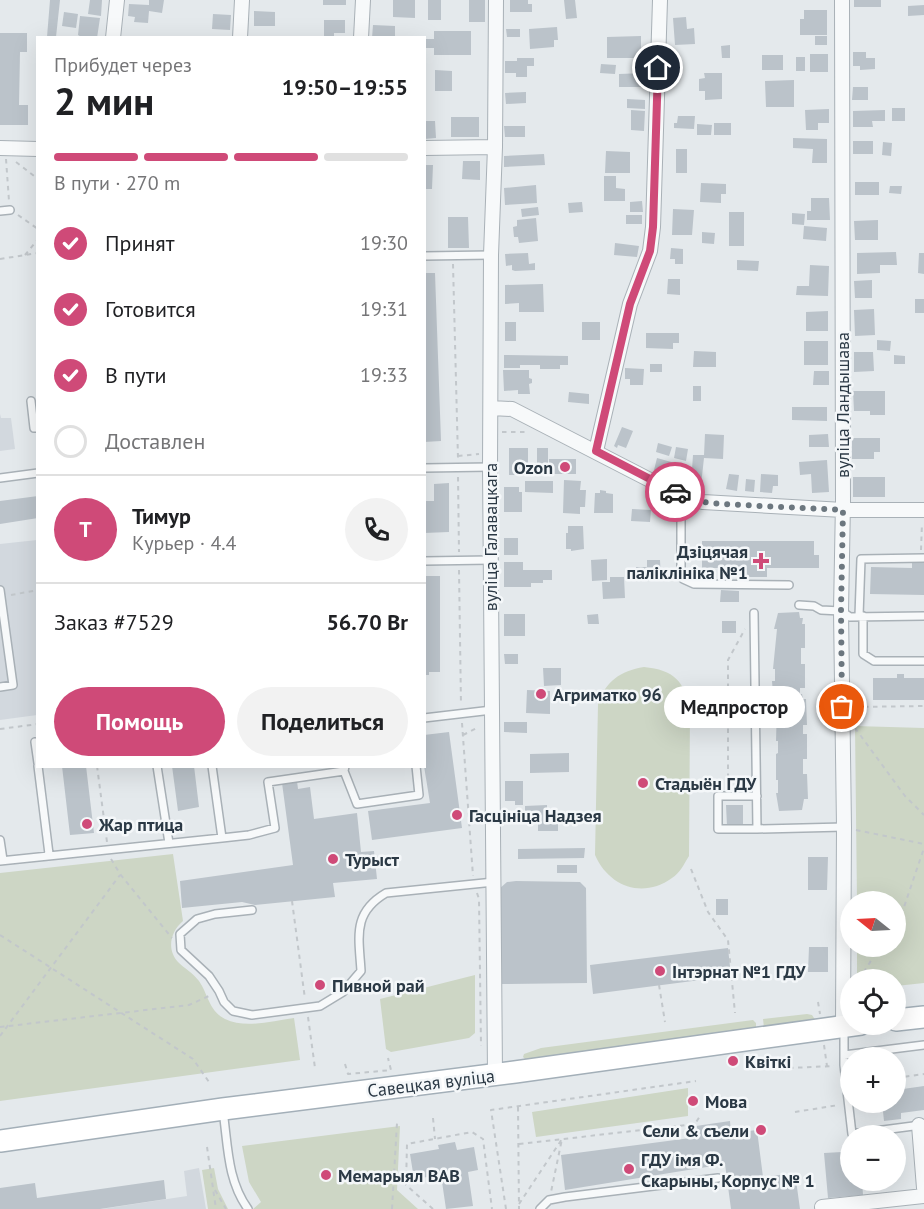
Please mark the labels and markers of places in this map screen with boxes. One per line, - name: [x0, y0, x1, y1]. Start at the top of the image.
- pin: [632, 42, 683, 93]
- place label: Ozon: [514, 456, 553, 479]
- marker: Ozon: [558, 460, 572, 474]
- place label: Дзіцячая паліклініка №1: [626, 540, 748, 584]
- marker: Дзіцячая паліклініка №1: [752, 552, 770, 570]
- pin: [816, 681, 867, 732]
- place label: Агриматко 96: [553, 683, 662, 706]
- callout: Медпростор: [665, 686, 806, 728]
- marker: Агриматко 96: [534, 687, 548, 701]
- place label: Стадыён ГДУ: [655, 772, 757, 795]
- marker: Стадыён ГДУ: [636, 776, 650, 790]
- place label: Гасцініца Надзея: [469, 804, 602, 827]
- marker: Гасцініца Надзея: [450, 808, 464, 822]
- place label: Жар птица: [98, 813, 183, 836]
- marker: Жар птица: [80, 817, 94, 831]
- place label: Турыст: [345, 848, 400, 871]
- marker: Турыст: [326, 852, 340, 866]
- place label: Інтэрнат №1 ГДУ: [672, 960, 806, 983]
- marker: Інтэрнат №1 ГДУ: [653, 964, 667, 978]
- place label: Пивной рай: [332, 974, 425, 997]
- marker: Пивной рай: [313, 978, 327, 992]
- place label: Квіткі: [745, 1050, 791, 1073]
- marker: Квіткі: [726, 1054, 740, 1068]
- place label: Мова: [705, 1090, 747, 1113]
- marker: Мова: [686, 1094, 700, 1108]
- place label: Сели & съели: [642, 1119, 749, 1142]
- marker: Сели & съели: [754, 1123, 768, 1137]
- place label: ГДУ імя Ф. Скарыны, Корпус № 1: [641, 1148, 815, 1192]
- marker: ГДУ імя Ф. Скарыны, Корпус № 1: [622, 1162, 636, 1176]
- place label: Мемарыял ВАВ: [338, 1164, 460, 1187]
- marker: Мемарыял ВАВ: [319, 1168, 333, 1182]

